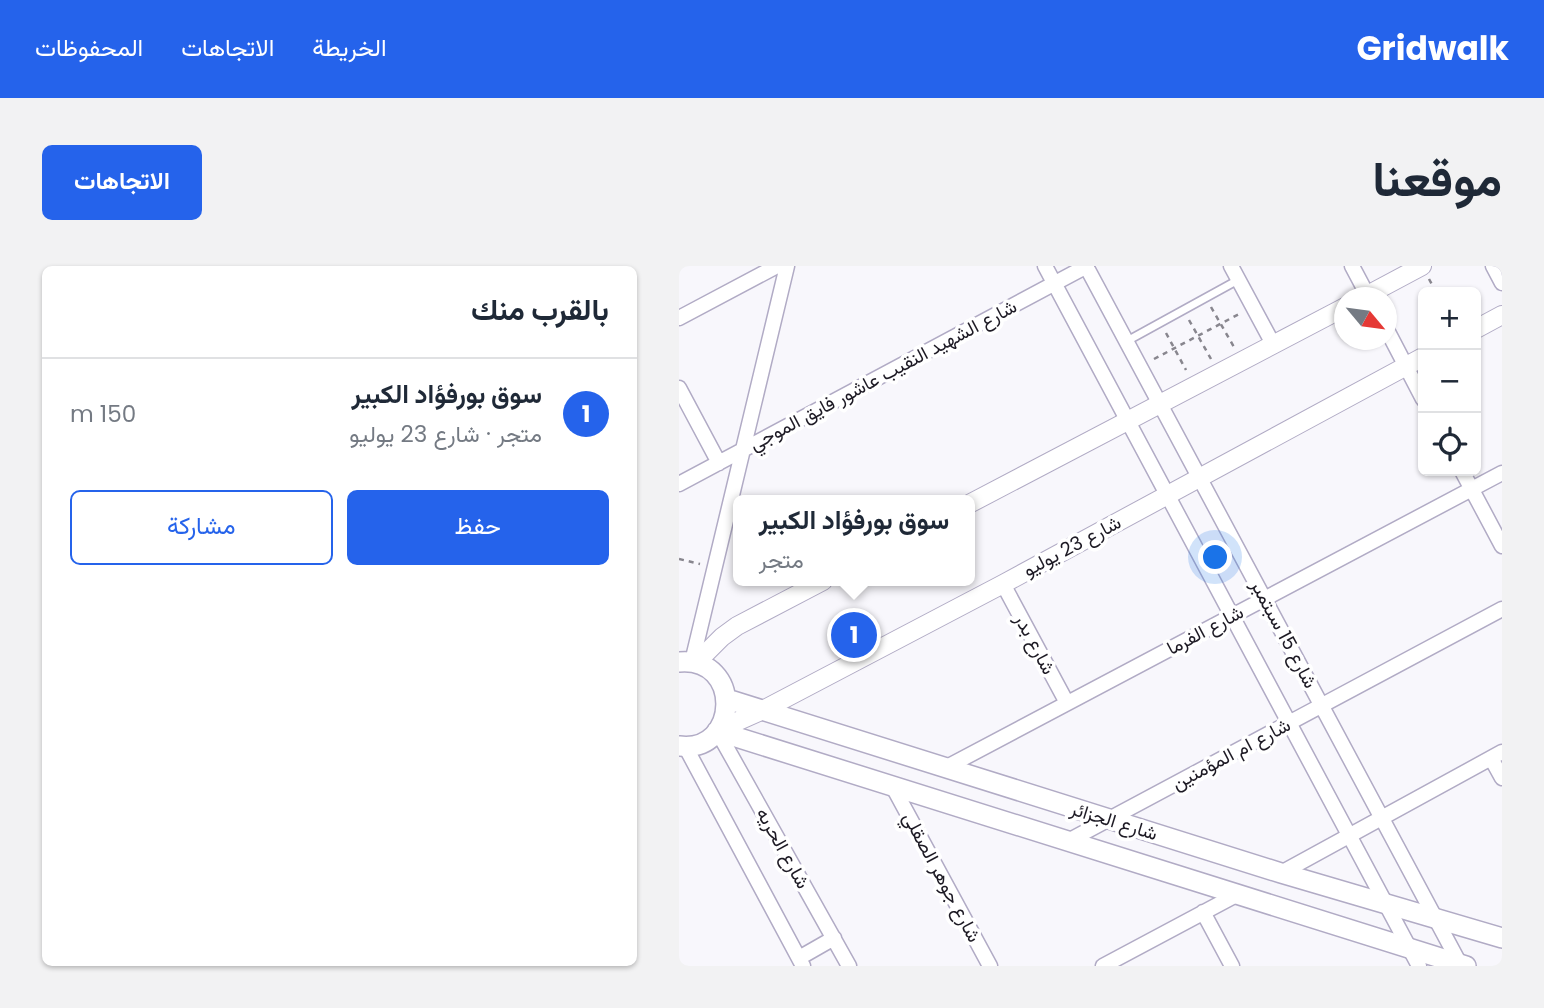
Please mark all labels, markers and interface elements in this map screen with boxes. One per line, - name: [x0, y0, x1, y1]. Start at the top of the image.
- text: Gridwalk: [1356, 25, 1509, 72]
- text: المحفوظات: [35, 31, 143, 64]
- text: الاتجاهات: [181, 31, 274, 64]
- text: الخريطة: [312, 31, 387, 64]
- button: الاتجاهات: [42, 145, 202, 220]
- text: موقعنا: [1372, 145, 1502, 213]
- north arrow: [1334, 287, 1397, 350]
- map controls: [1418, 287, 1481, 476]
- button: +: [1418, 287, 1481, 350]
- text: بالقرب منك: [471, 288, 609, 331]
- street label: شارع الشهيد النقيب عاشور فايق الموجي: [744, 293, 1023, 459]
- button: −: [1418, 350, 1481, 413]
- text: سوق بورفؤاد الكبير: [352, 376, 542, 412]
- text: 150 m: [70, 398, 136, 430]
- text: 1: [582, 398, 590, 430]
- button: locate: [1418, 413, 1481, 476]
- text: متجر · شارع 23 يوليو: [349, 418, 542, 450]
- button: مشاركة: [70, 490, 333, 565]
- button: حفظ: [347, 490, 609, 565]
- popup: [733, 495, 975, 586]
- text: سوق بورفؤاد الكبير: [759, 502, 949, 538]
- street label: شارع 23 يوليو: [1018, 509, 1126, 583]
- your location: [1198, 540, 1232, 574]
- text: متجر: [759, 544, 804, 576]
- street label: شارع 15 سبتمبر: [1244, 574, 1324, 693]
- street label: شارع الفرما: [1162, 598, 1248, 662]
- street label: شارع بدر: [1007, 608, 1062, 679]
- pin: 1: [831, 609, 877, 661]
- street label: شارع ام المؤمنين: [1167, 711, 1295, 797]
- street label: شارع الجزائر: [1066, 795, 1161, 847]
- street label: شارع الحريه: [750, 802, 816, 894]
- street label: شارع جوهر الصقلي: [894, 807, 988, 948]

